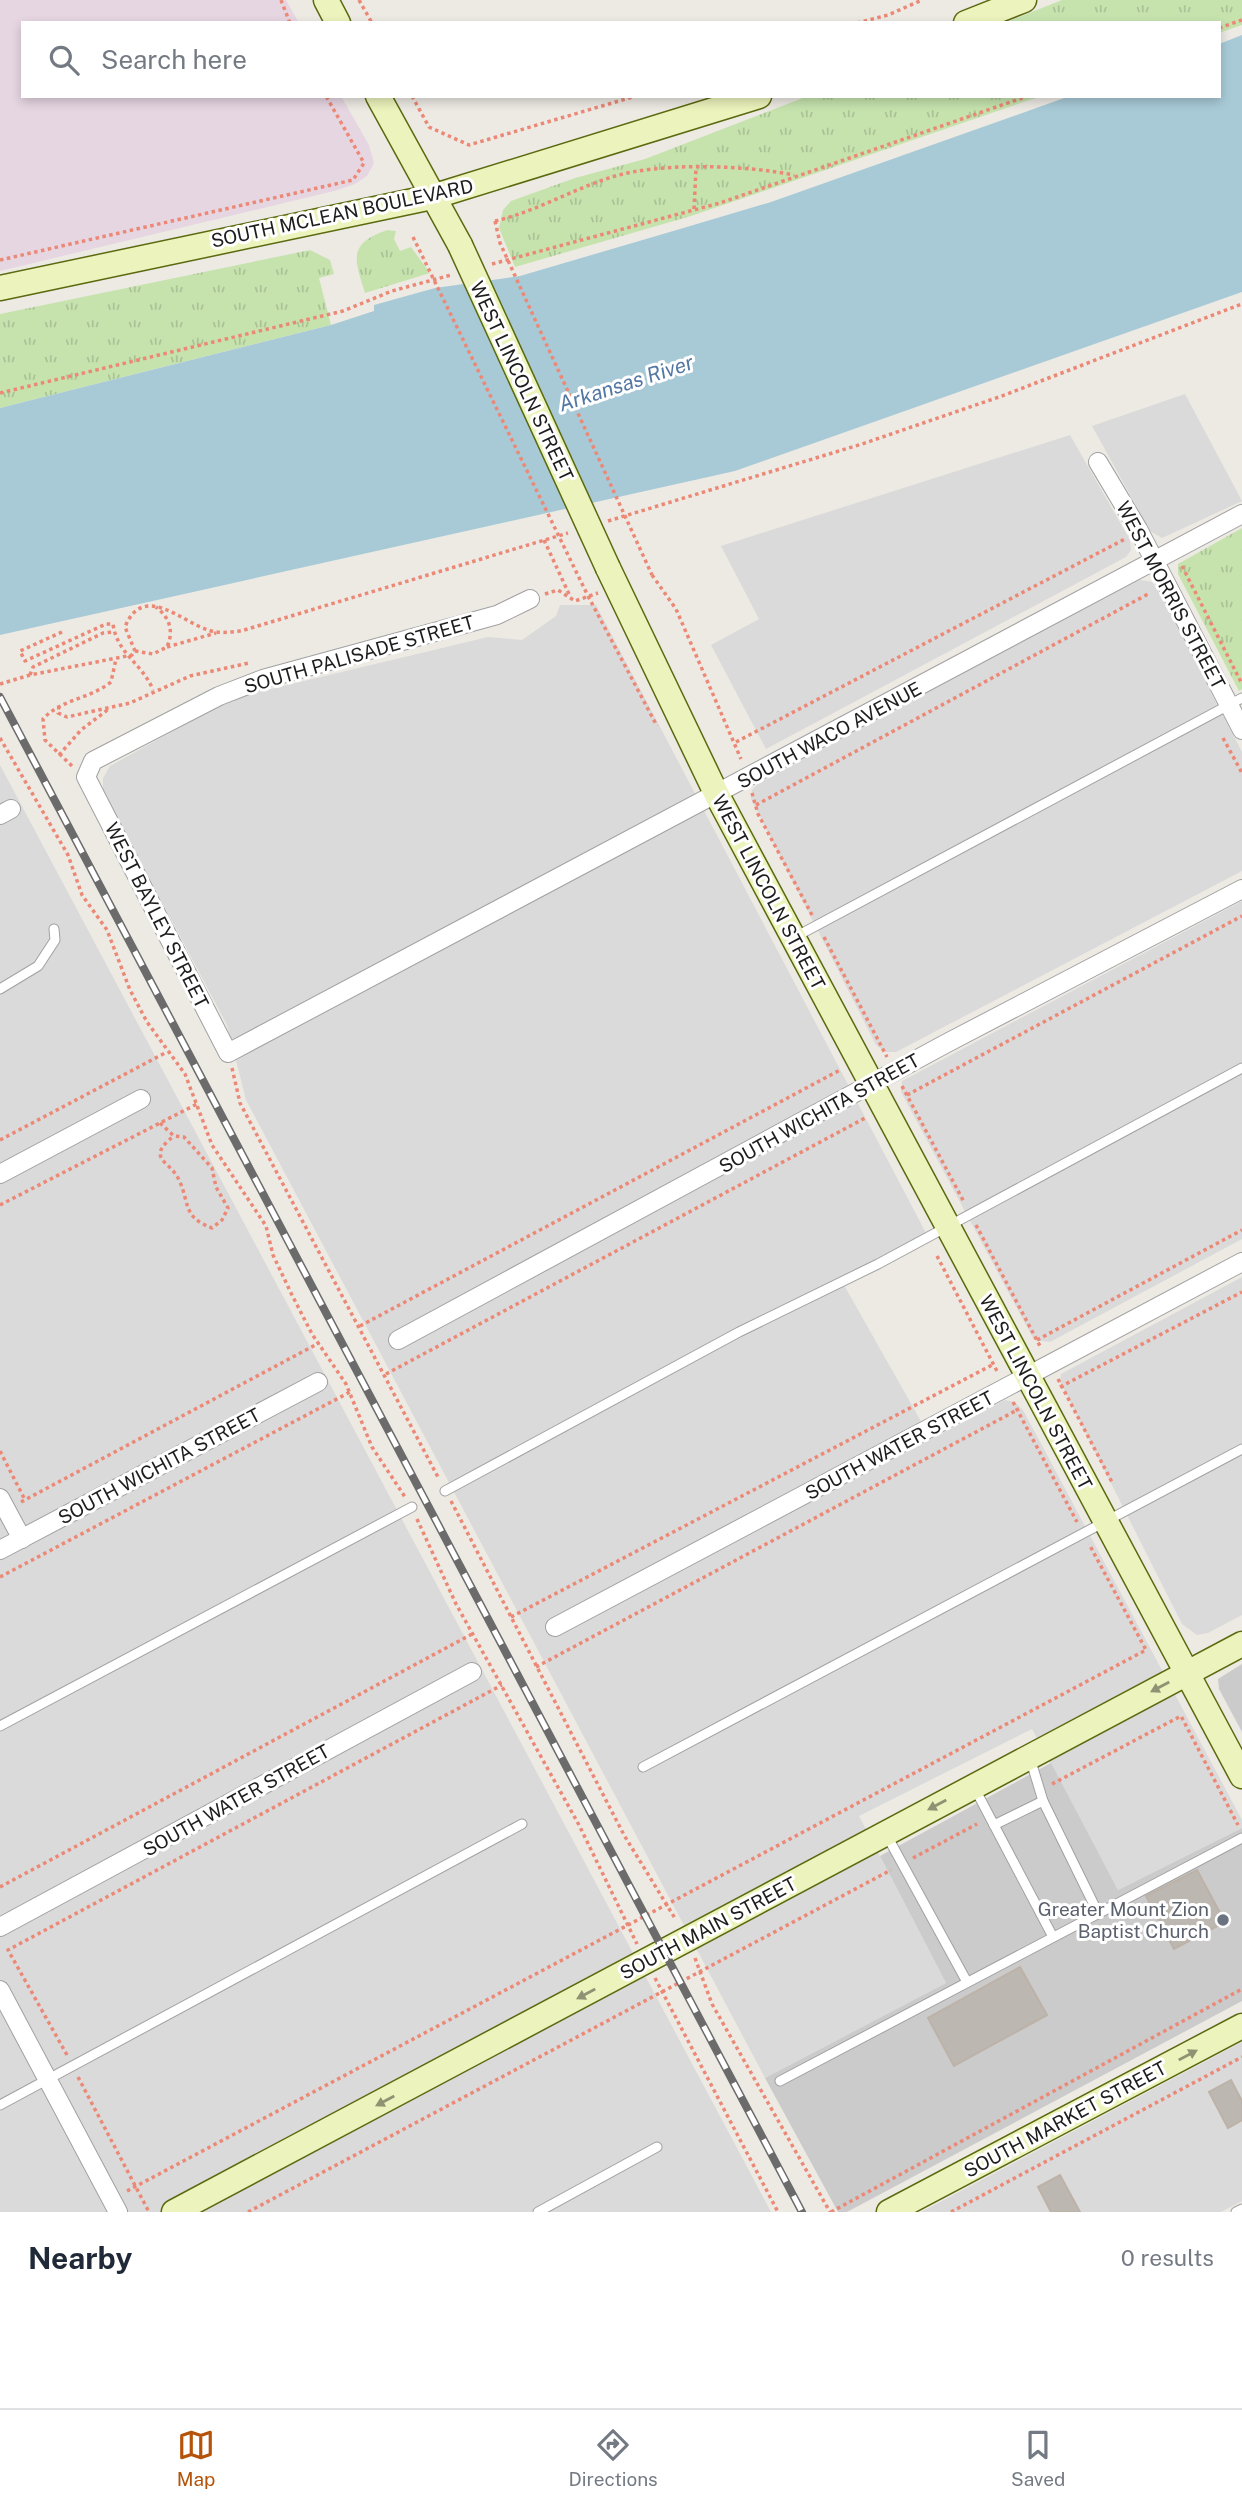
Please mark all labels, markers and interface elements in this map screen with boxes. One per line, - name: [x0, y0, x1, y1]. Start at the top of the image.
- search box: [21, 21, 1221, 98]
- icon: search: [45, 41, 83, 79]
- text: Search here: [101, 44, 247, 75]
- street label: SOUTH MCLEAN BOULEVARD: [209, 174, 475, 252]
- street label: WEST LINCOLN STREET: [466, 278, 578, 484]
- water label: Arkansas River: [555, 349, 698, 417]
- street label: WEST MORRIS STREET: [1112, 497, 1230, 693]
- street label: SOUTH PALISADE STREET: [242, 611, 476, 697]
- street label: SOUTH WACO AVENUE: [733, 677, 925, 793]
- street label: WEST LINCOLN STREET: [708, 791, 830, 993]
- street label: WEST BAYLEY STREET: [101, 818, 213, 1012]
- street label: SOUTH WICHITA STREET: [715, 1049, 923, 1177]
- street label: WEST LINCOLN STREET: [975, 1291, 1097, 1493]
- street label: SOUTH WATER STREET: [801, 1386, 997, 1504]
- street label: SOUTH WICHITA STREET: [54, 1403, 264, 1529]
- one-way arrow: [1150, 1682, 1170, 1693]
- street label: SOUTH WATER STREET: [139, 1740, 333, 1860]
- one-way arrow: [927, 1799, 947, 1811]
- street label: SOUTH MAIN STREET: [616, 1872, 800, 1984]
- place label: Greater Mount Zion Baptist Church: [1038, 1898, 1209, 1942]
- marker: Greater Mount Zion Baptist Church: [1215, 1912, 1231, 1928]
- one-way arrow: [576, 1988, 596, 2000]
- one-way arrow: [1178, 2049, 1198, 2061]
- street label: SOUTH MARKET STREET: [960, 2056, 1170, 2182]
- one-way arrow: [375, 2096, 395, 2107]
- text: Nearby: [28, 2240, 132, 2276]
- text: 0 results: [1121, 2244, 1214, 2271]
- tab: Map: [177, 2426, 215, 2490]
- tab: Directions: [568, 2426, 658, 2490]
- tab: Saved: [1011, 2426, 1065, 2490]

